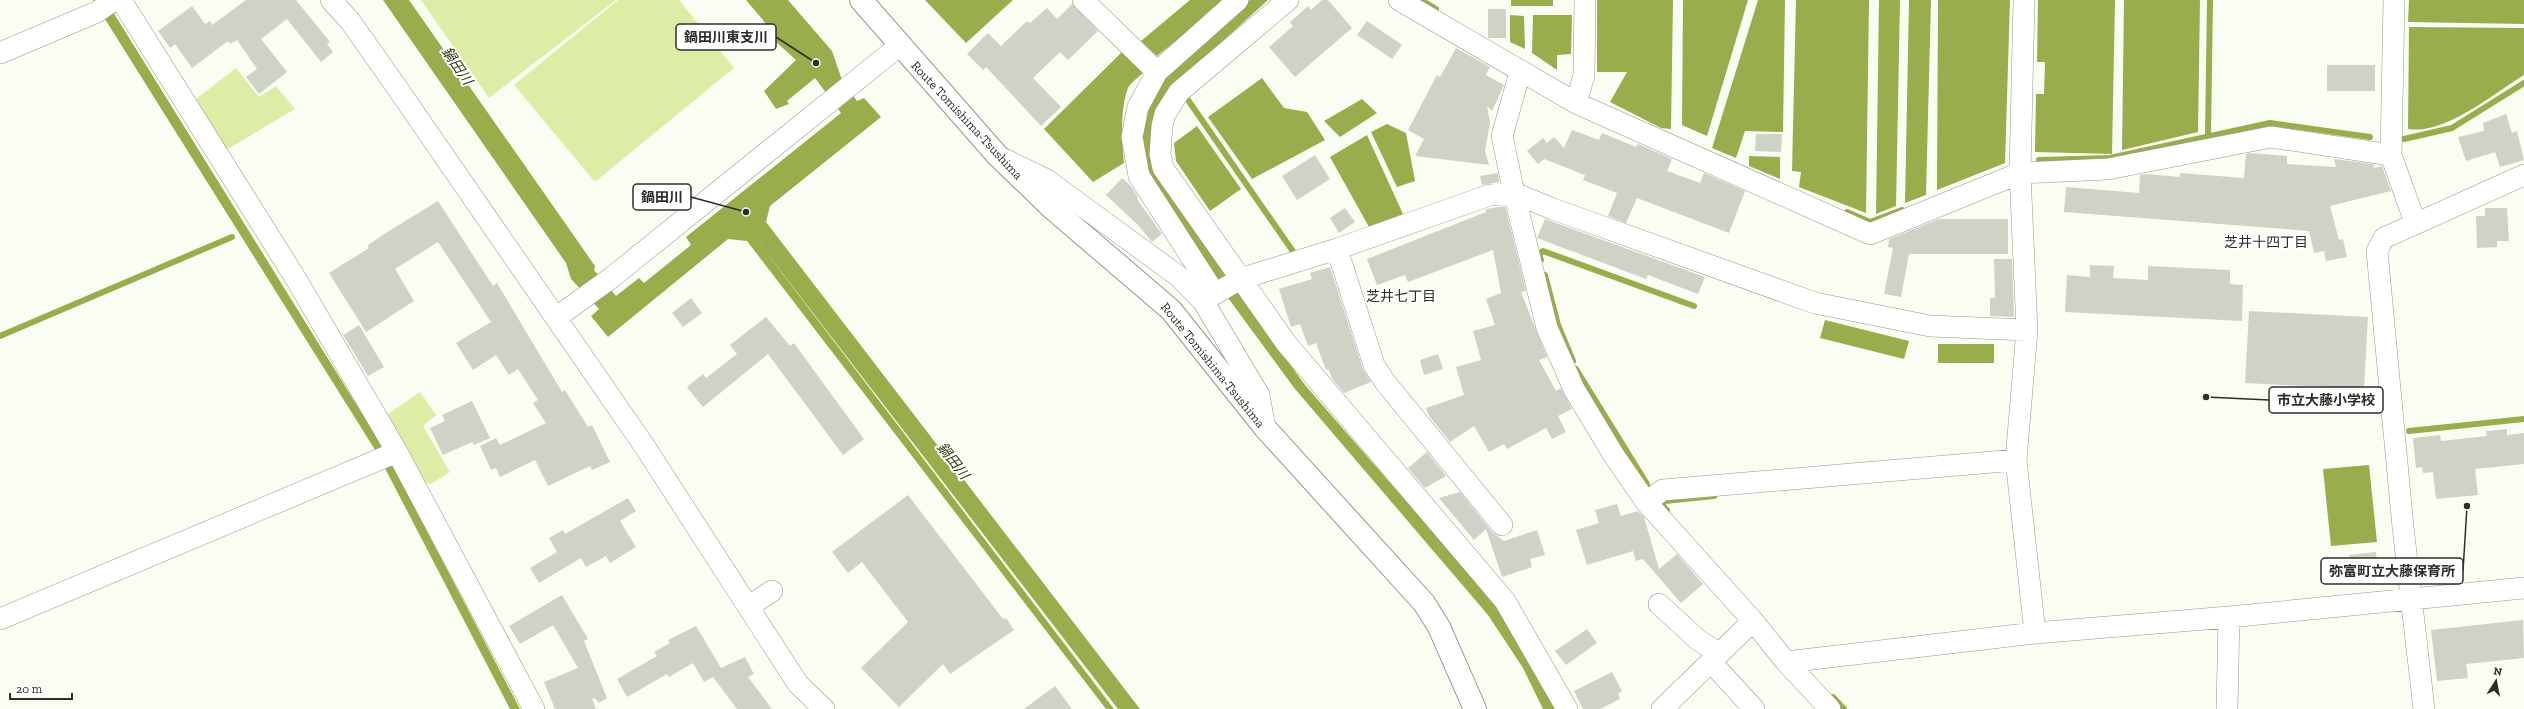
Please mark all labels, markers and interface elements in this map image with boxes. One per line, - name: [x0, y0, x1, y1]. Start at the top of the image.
- callout: 鍋田川東支川: [676, 24, 776, 50]
- text: 鍋田川東支川: [684, 29, 768, 46]
- water label: 鍋田川: [438, 44, 477, 90]
- street label: Route Tomishima-Tsushima: [908, 58, 1026, 183]
- callout: 鍋田川: [633, 184, 691, 210]
- text: 鍋田川: [641, 189, 683, 206]
- district label: 芝井十四丁目: [2224, 234, 2308, 251]
- district label: 芝井七丁目: [1366, 288, 1436, 305]
- street label: Route Tomishima-Tsushima: [1158, 300, 1268, 431]
- callout: 市立大藤小学校: [2269, 387, 2383, 413]
- text: 市立大藤小学校: [2277, 392, 2375, 409]
- water label: 鍋田川: [933, 439, 974, 484]
- callout: 弥富町立大藤保育所: [2321, 558, 2463, 584]
- text: 弥富町立大藤保育所: [2329, 563, 2455, 580]
- north arrow: [2476, 661, 2516, 701]
- text: N: [2492, 664, 2504, 679]
- scale bar: [10, 675, 72, 701]
- text: 20 m: [16, 682, 43, 696]

